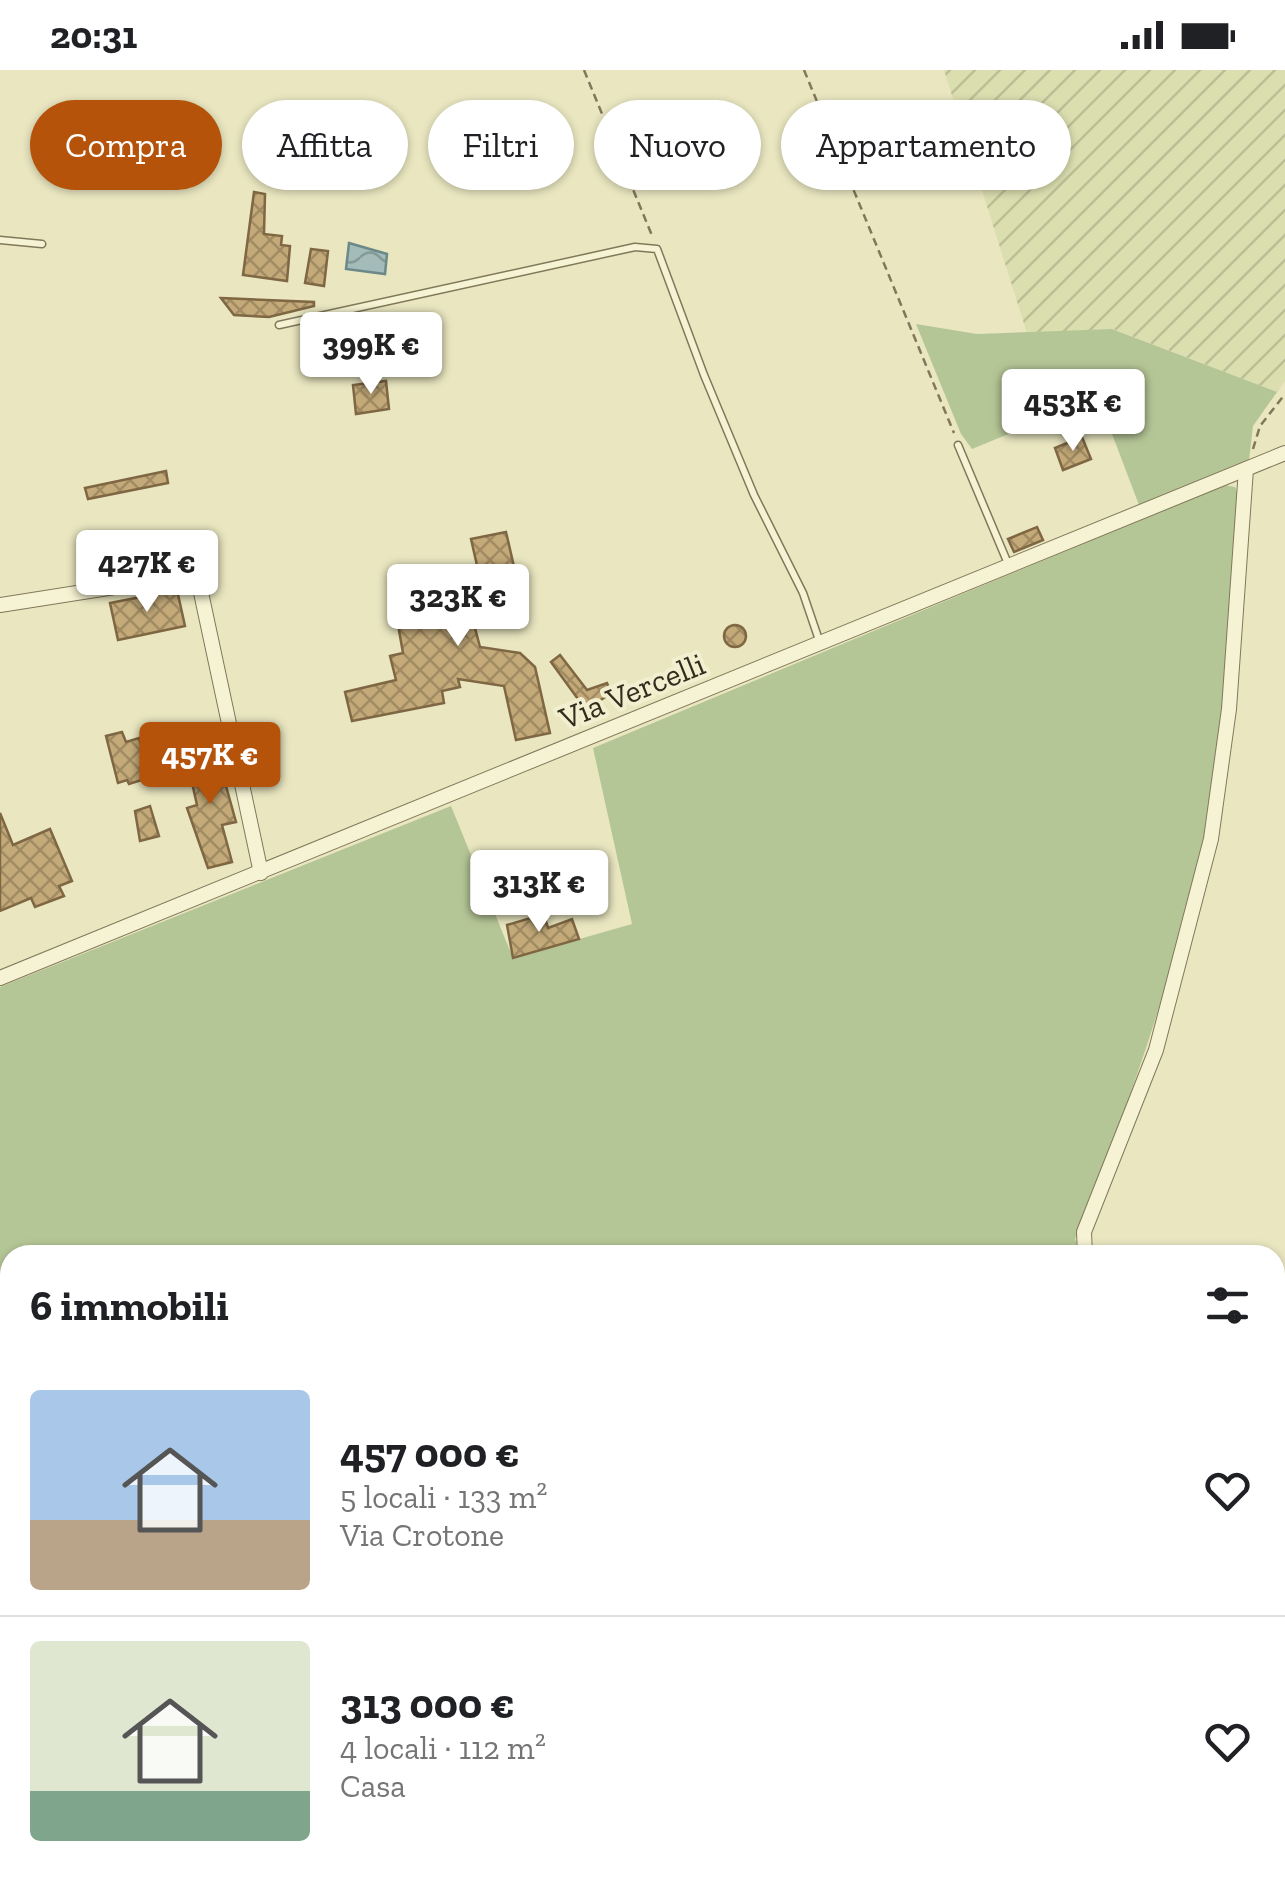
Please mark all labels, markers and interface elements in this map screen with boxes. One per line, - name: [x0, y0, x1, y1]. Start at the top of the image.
- text: 20:31: [50, 12, 137, 58]
- chip: Compra: [30, 100, 222, 190]
- chip: Affitta: [242, 100, 408, 190]
- chip: Filtri: [428, 100, 574, 190]
- chip: Nuovo: [594, 100, 761, 190]
- chip: Appartamento: [781, 100, 1071, 190]
- pin: 399K €: [290, 312, 452, 397]
- text: 399K €: [322, 325, 420, 363]
- pin: 453K €: [992, 369, 1154, 454]
- text: 453K €: [1024, 382, 1122, 420]
- pin: 427K €: [66, 530, 228, 615]
- text: 427K €: [98, 543, 196, 581]
- pin: 323K €: [377, 564, 539, 649]
- text: 323K €: [409, 577, 507, 615]
- street label: Via Vercelli: [553, 645, 710, 738]
- pin: 457K €: [129, 722, 291, 807]
- text: 457K €: [161, 735, 259, 773]
- pin: 313K €: [458, 850, 620, 935]
- text: 313K €: [492, 863, 586, 901]
- icon: filters: [1200, 1278, 1255, 1333]
- text: 6 immobili: [30, 1280, 229, 1331]
- text: 457 000 €: [340, 1427, 520, 1478]
- icon: home: [110, 1430, 230, 1550]
- icon: heart: [1200, 1463, 1255, 1518]
- text: 5 locali · 133 m²: [340, 1478, 547, 1516]
- text: Via Crotone: [340, 1516, 504, 1554]
- text: 313 000 €: [340, 1678, 515, 1729]
- icon: home: [110, 1681, 230, 1801]
- icon: heart: [1200, 1714, 1255, 1769]
- text: 4 locali · 112 m²: [340, 1729, 546, 1767]
- text: Casa: [340, 1767, 406, 1805]

